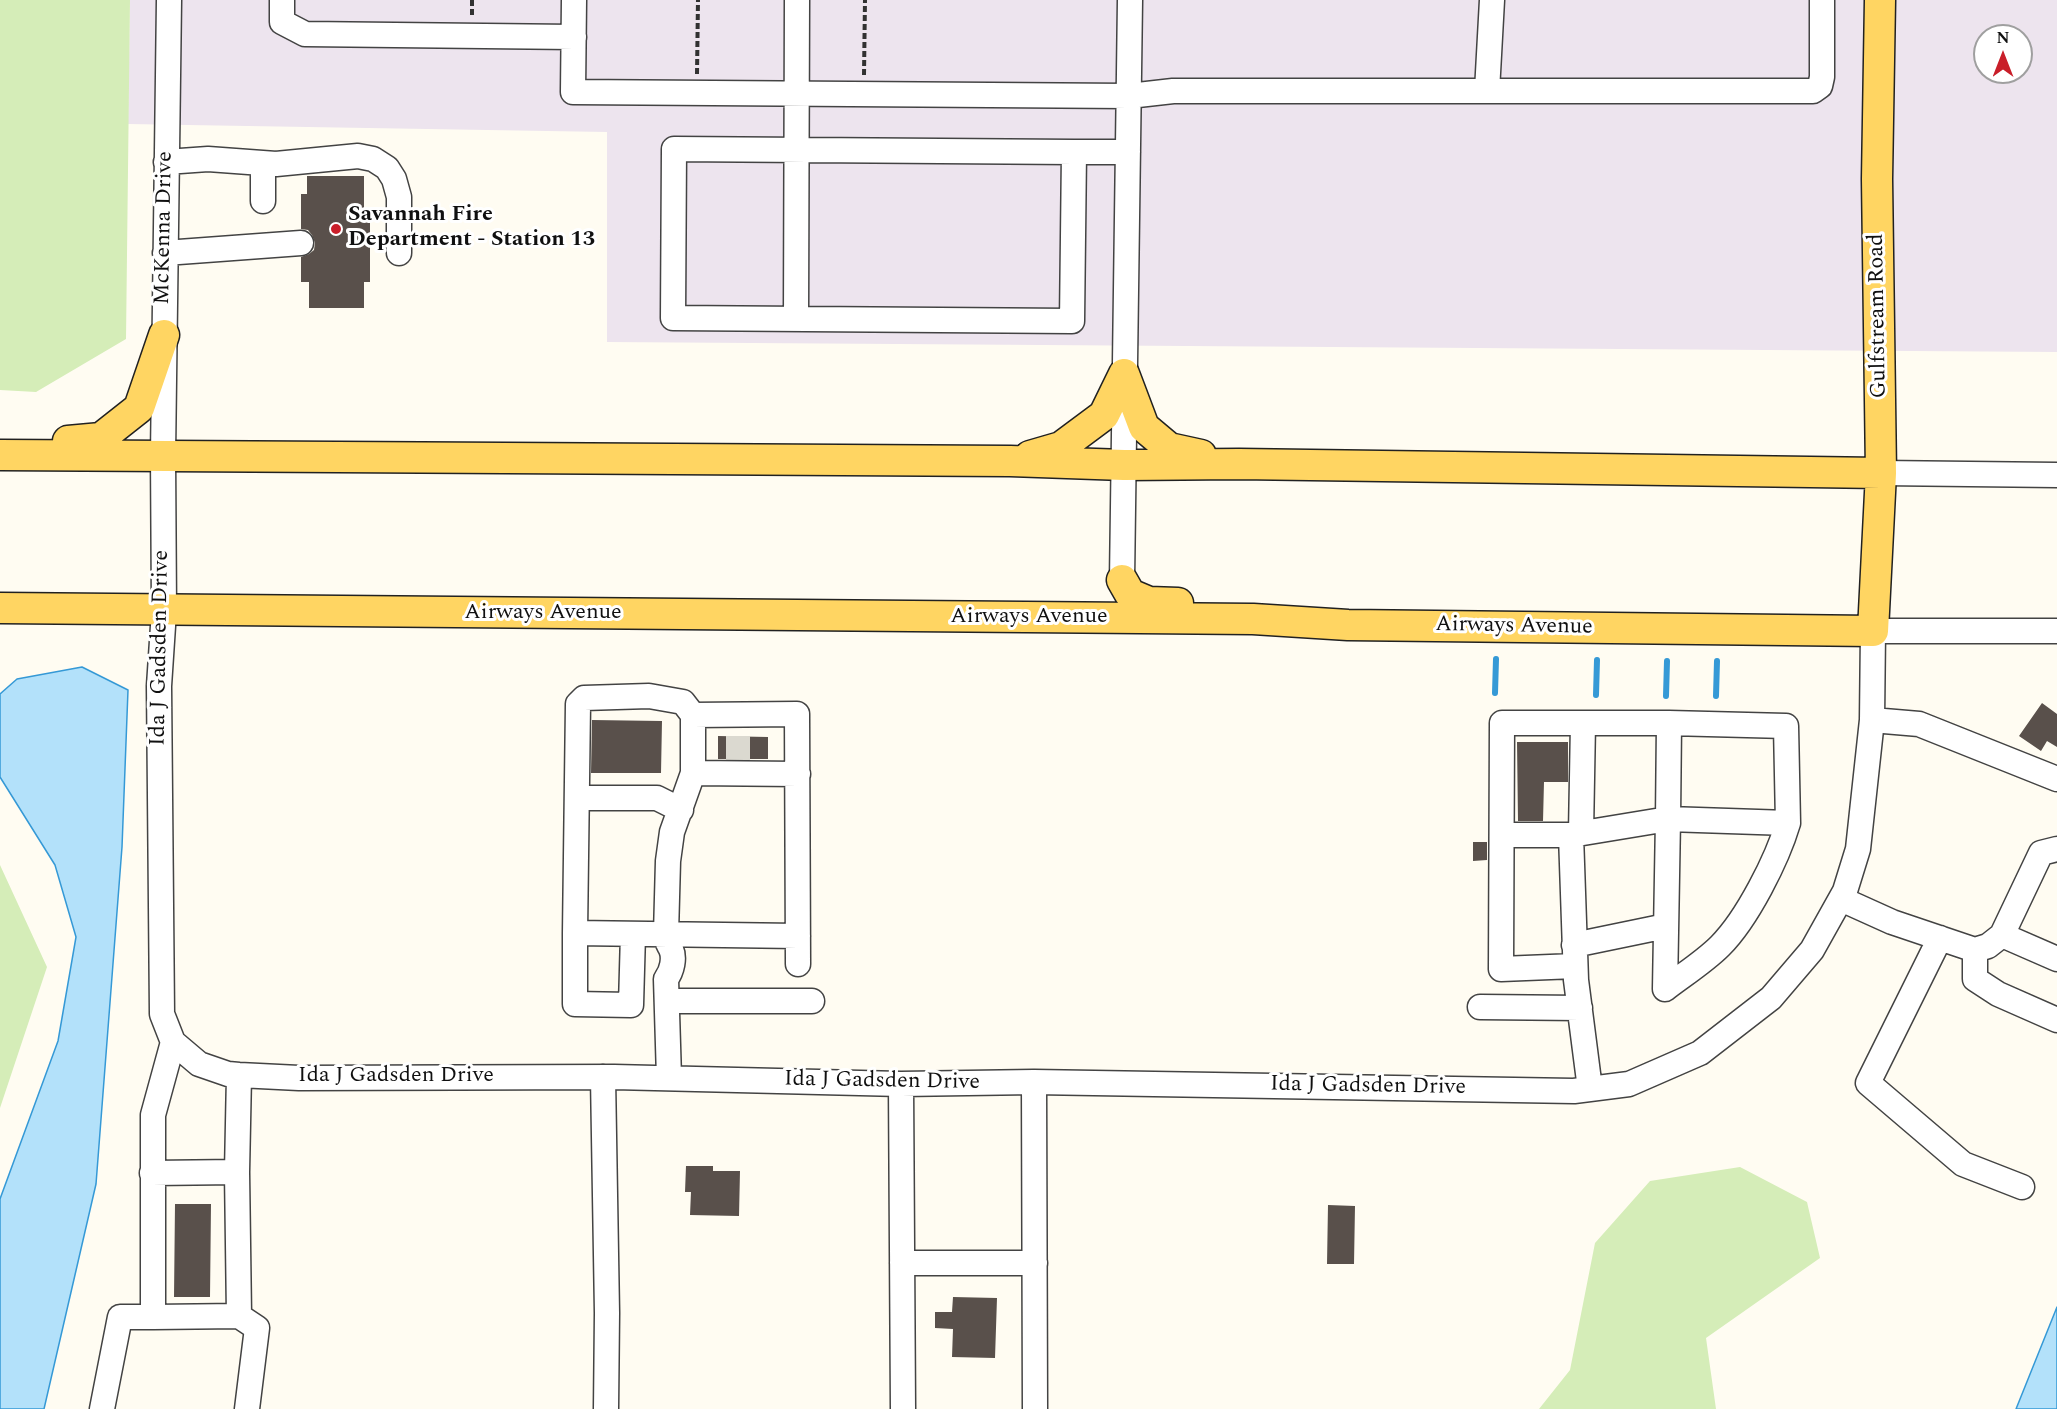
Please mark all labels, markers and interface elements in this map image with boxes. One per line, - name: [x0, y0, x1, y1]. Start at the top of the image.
- north arrow: [1973, 24, 2033, 84]
- text: N: [1996, 26, 2010, 50]
- street label: McKenna Drive: [150, 151, 180, 305]
- place label: Savannah Fire Department - Station 13: [348, 203, 595, 254]
- marker: Savannah Fire Department - Station 13: [329, 222, 343, 236]
- street label: Gulfstream Road: [1864, 233, 1894, 399]
- street label: Ida J Gadsden Drive: [146, 550, 176, 746]
- street label: Airways Avenue: [464, 601, 622, 627]
- street label: Airways Avenue: [950, 605, 1108, 631]
- street label: Airways Avenue: [1435, 612, 1593, 642]
- street label: Ida J Gadsden Drive: [298, 1064, 494, 1090]
- street label: Ida J Gadsden Drive: [784, 1067, 980, 1097]
- street label: Ida J Gadsden Drive: [1270, 1072, 1466, 1102]

